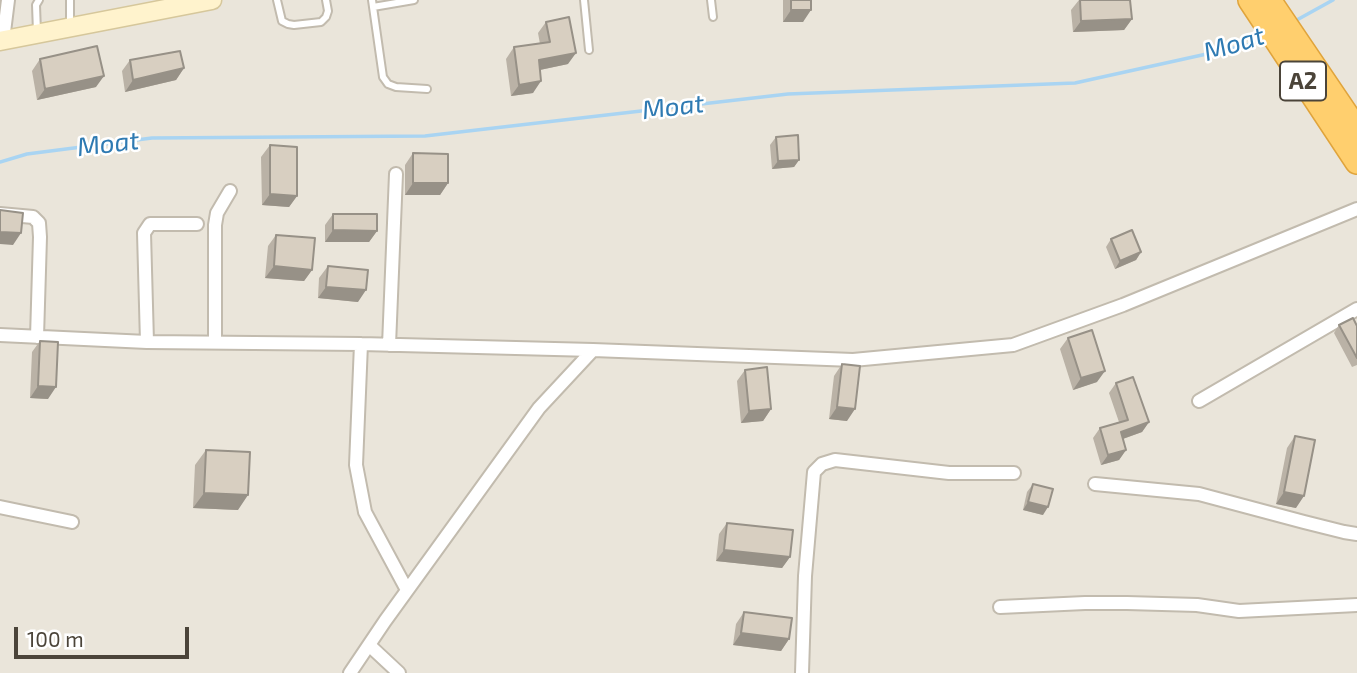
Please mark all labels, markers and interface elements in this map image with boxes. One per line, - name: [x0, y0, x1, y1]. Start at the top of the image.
- water label: Moat: [1200, 20, 1268, 68]
- road number: A2: [1280, 61, 1326, 100]
- water label: Moat: [640, 88, 706, 126]
- water label: Moat: [75, 125, 141, 163]
- scale bar: [18, 614, 192, 658]
- text: 100 m: [27, 626, 84, 651]

